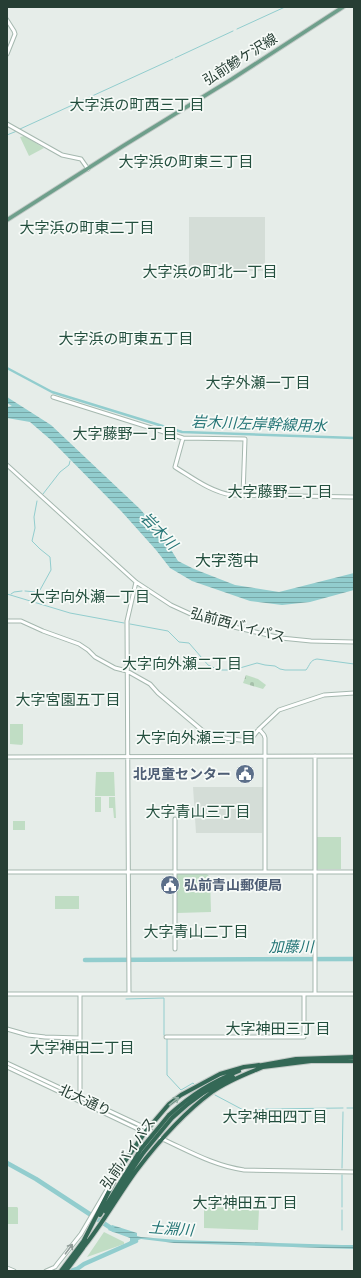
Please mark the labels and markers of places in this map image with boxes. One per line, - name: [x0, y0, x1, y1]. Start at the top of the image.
- public building icon: 北児童センター: [234, 763, 256, 785]
- place label: 北児童センター: [133, 766, 231, 782]
- public building icon: 弘前青山郵便局: [159, 874, 181, 896]
- place label: 弘前青山郵便局: [184, 877, 282, 893]

